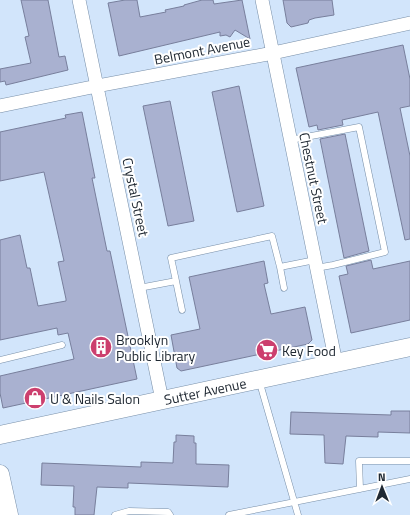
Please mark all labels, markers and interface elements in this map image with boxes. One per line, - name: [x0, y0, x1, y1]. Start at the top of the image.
- street label: Belmont Avenue: [152, 30, 252, 70]
- street label: Chestnut Street: [294, 130, 334, 226]
- street label: Crystal Street: [117, 156, 155, 238]
- place label: Brooklyn Public Library: [116, 329, 195, 366]
- building icon: Brooklyn Public Library: [88, 334, 114, 360]
- supermarket icon: Key Food: [254, 337, 280, 363]
- place label: Key Food: [282, 340, 336, 361]
- street label: Sutter Avenue: [162, 372, 248, 410]
- shop icon: U & Nails Salon: [22, 385, 48, 411]
- place label: U & Nails Salon: [50, 388, 140, 409]
- north arrow: [362, 467, 402, 507]
- text: N: [378, 469, 386, 485]

